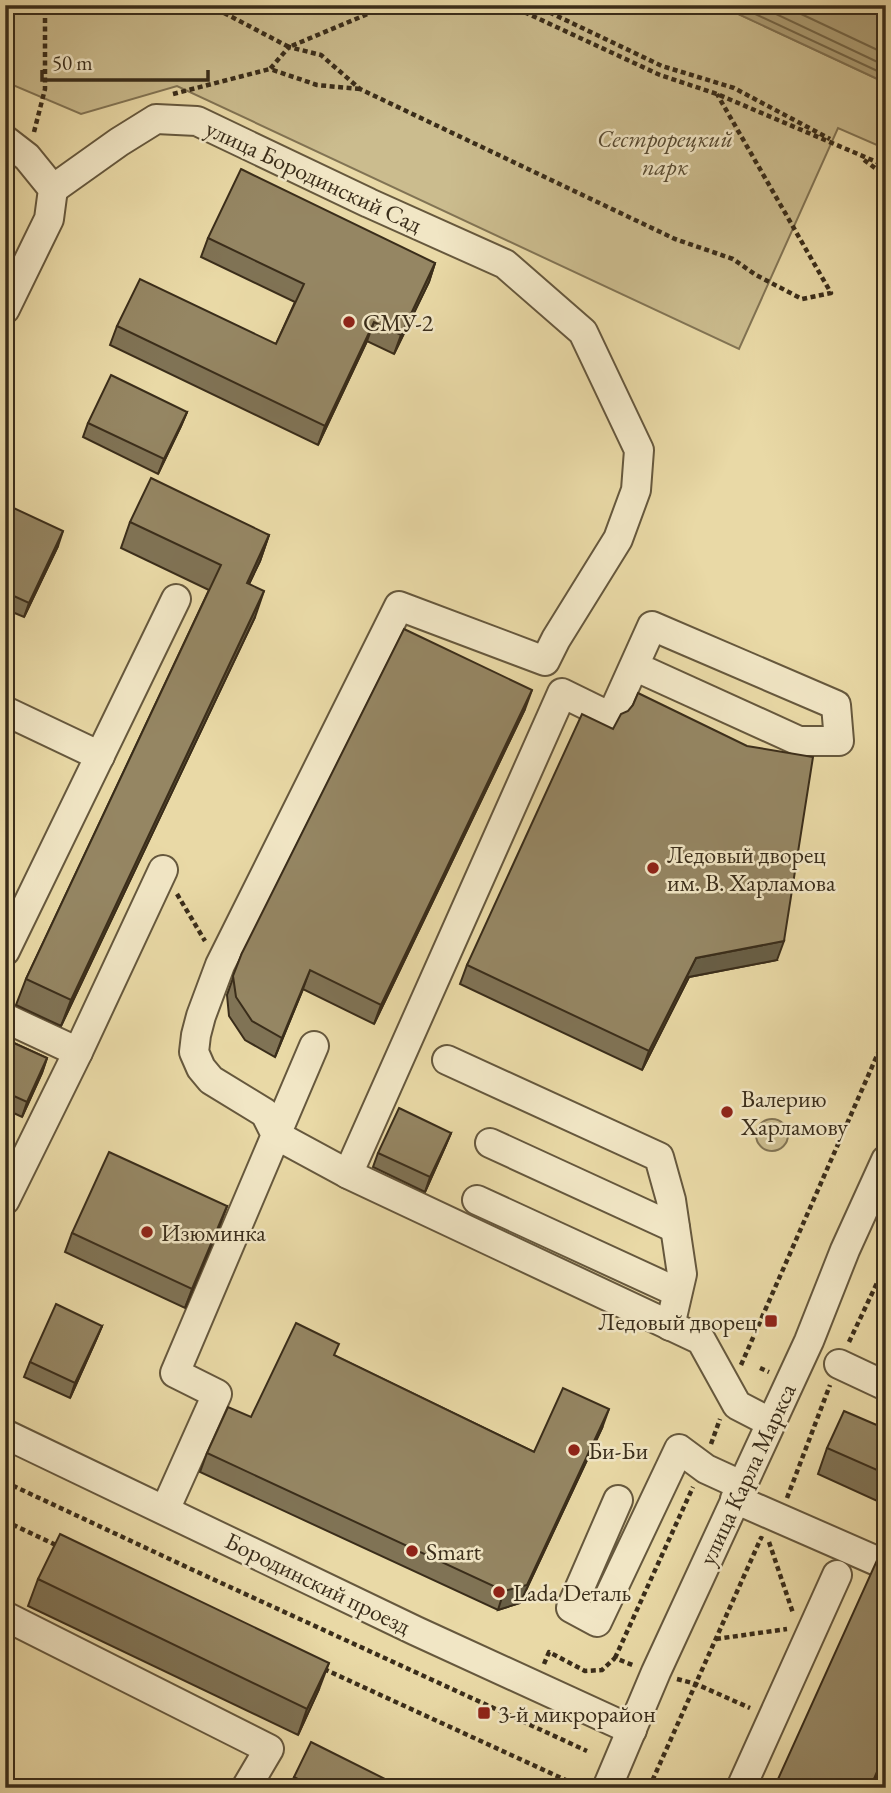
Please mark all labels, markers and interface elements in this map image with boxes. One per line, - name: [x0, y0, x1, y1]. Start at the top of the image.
- scale bar: [42, 38, 208, 82]
- text: 50 m: [52, 49, 93, 76]
- street label: улица Бородинский Сад: [201, 112, 427, 240]
- park label: Сестрорецкий парк: [597, 123, 733, 182]
- place label: СМУ-2: [363, 307, 434, 338]
- marker: СМУ-2: [341, 314, 357, 330]
- place label: Ледовый дворец им. В. Харламова: [667, 839, 836, 898]
- marker: Ледовый дворец им. В. Харламова: [645, 860, 661, 876]
- place label: Валерию Харламову: [740, 1083, 848, 1142]
- marker: Валерию Харламову: [719, 1104, 735, 1120]
- place label: Изюминка: [161, 1217, 266, 1248]
- marker: Изюминка: [139, 1224, 155, 1240]
- place label: Ледовый дворец: [598, 1306, 758, 1337]
- marker: Ледовый дворец: [763, 1313, 779, 1329]
- street label: улица Карла Маркса: [691, 1378, 803, 1570]
- place label: Би-Би: [588, 1435, 648, 1466]
- marker: Би-Би: [566, 1442, 582, 1458]
- street label: Бородинский проезд: [220, 1525, 416, 1641]
- place label: Smart: [426, 1536, 481, 1567]
- marker: Smart: [404, 1543, 420, 1559]
- place label: Lada Dеталь: [513, 1577, 631, 1608]
- marker: Lada Dеталь: [491, 1584, 507, 1600]
- place label: 3-й микрорайон: [498, 1698, 656, 1729]
- marker: 3-й микрорайон: [476, 1705, 492, 1721]

